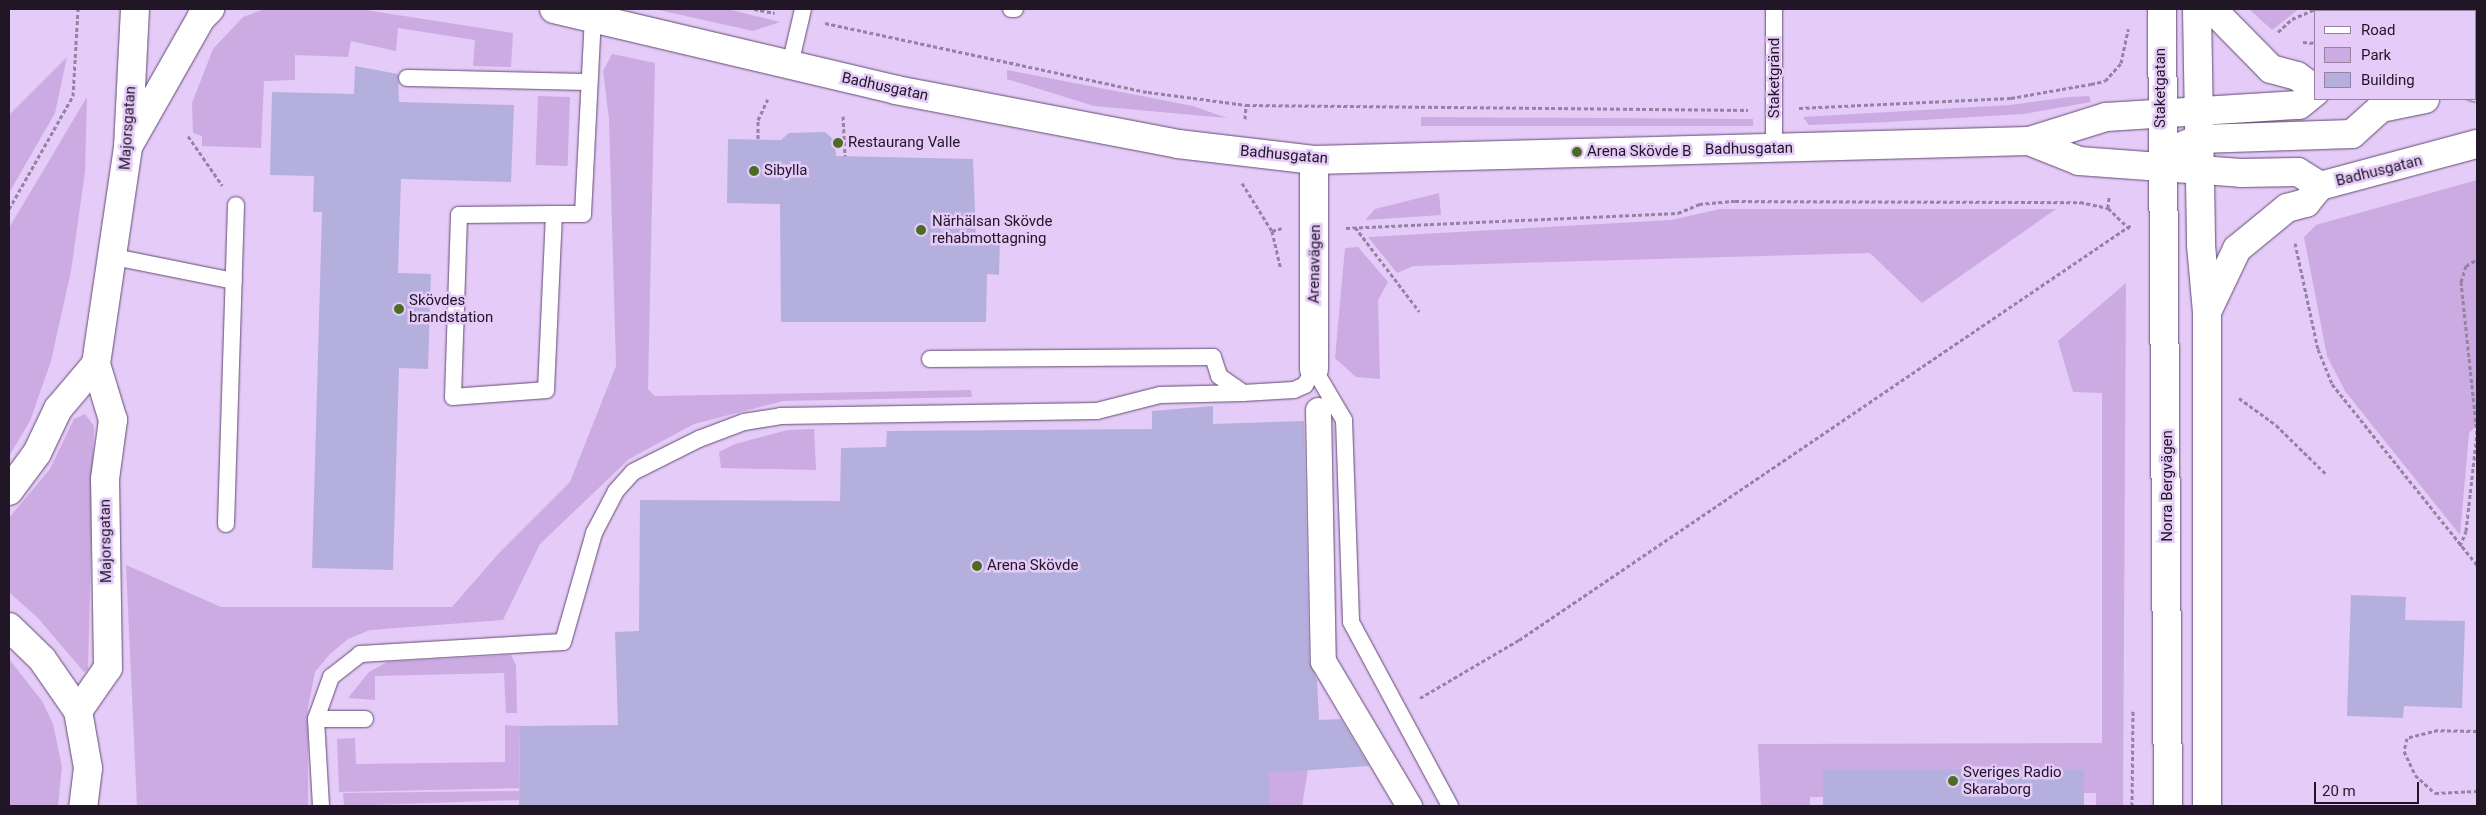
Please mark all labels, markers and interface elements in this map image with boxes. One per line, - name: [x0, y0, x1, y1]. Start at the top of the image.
- legend: [2314, 10, 2476, 100]
- text: Road: [2361, 21, 2395, 39]
- street label: Staketgränd: [1766, 38, 1784, 118]
- text: Park: [2361, 46, 2391, 64]
- street label: Staketgatan: [2152, 48, 2170, 128]
- street label: Badhusgatan: [840, 69, 930, 105]
- text: Building: [2361, 71, 2415, 89]
- street label: Majorsgatan: [116, 85, 140, 171]
- place label: Restaurang Valle: [848, 134, 960, 152]
- marker: Restaurang Valle: [832, 137, 844, 149]
- street label: Badhusgatan: [1705, 139, 1793, 159]
- street label: Badhusgatan: [1239, 142, 1329, 168]
- place label: Arena Skövde B: [1587, 143, 1691, 161]
- marker: Arena Skövde B: [1571, 146, 1583, 158]
- street label: Badhusgatan: [2334, 152, 2424, 190]
- place label: Sibylla: [764, 162, 807, 180]
- marker: Sibylla: [748, 165, 760, 177]
- place label: Närhälsan Skövde rehabmottagning: [932, 212, 1052, 247]
- marker: Närhälsan Skövde rehabmottagning: [914, 223, 928, 237]
- street label: Arenavägen: [1305, 224, 1325, 304]
- place label: Skövdes brandstation: [409, 291, 493, 326]
- marker: Skövdes brandstation: [393, 303, 405, 315]
- street label: Norra Bergvägen: [2159, 430, 2177, 542]
- street label: Majorsgatan: [96, 499, 116, 583]
- place label: Arena Skövde: [987, 557, 1078, 575]
- marker: Arena Skövde: [971, 560, 983, 572]
- place label: Sveriges Radio Skaraborg: [1963, 763, 2062, 798]
- scale bar: [2316, 772, 2421, 804]
- marker: Sveriges Radio Skaraborg: [1947, 775, 1959, 787]
- text: 20 m: [2322, 782, 2356, 800]

